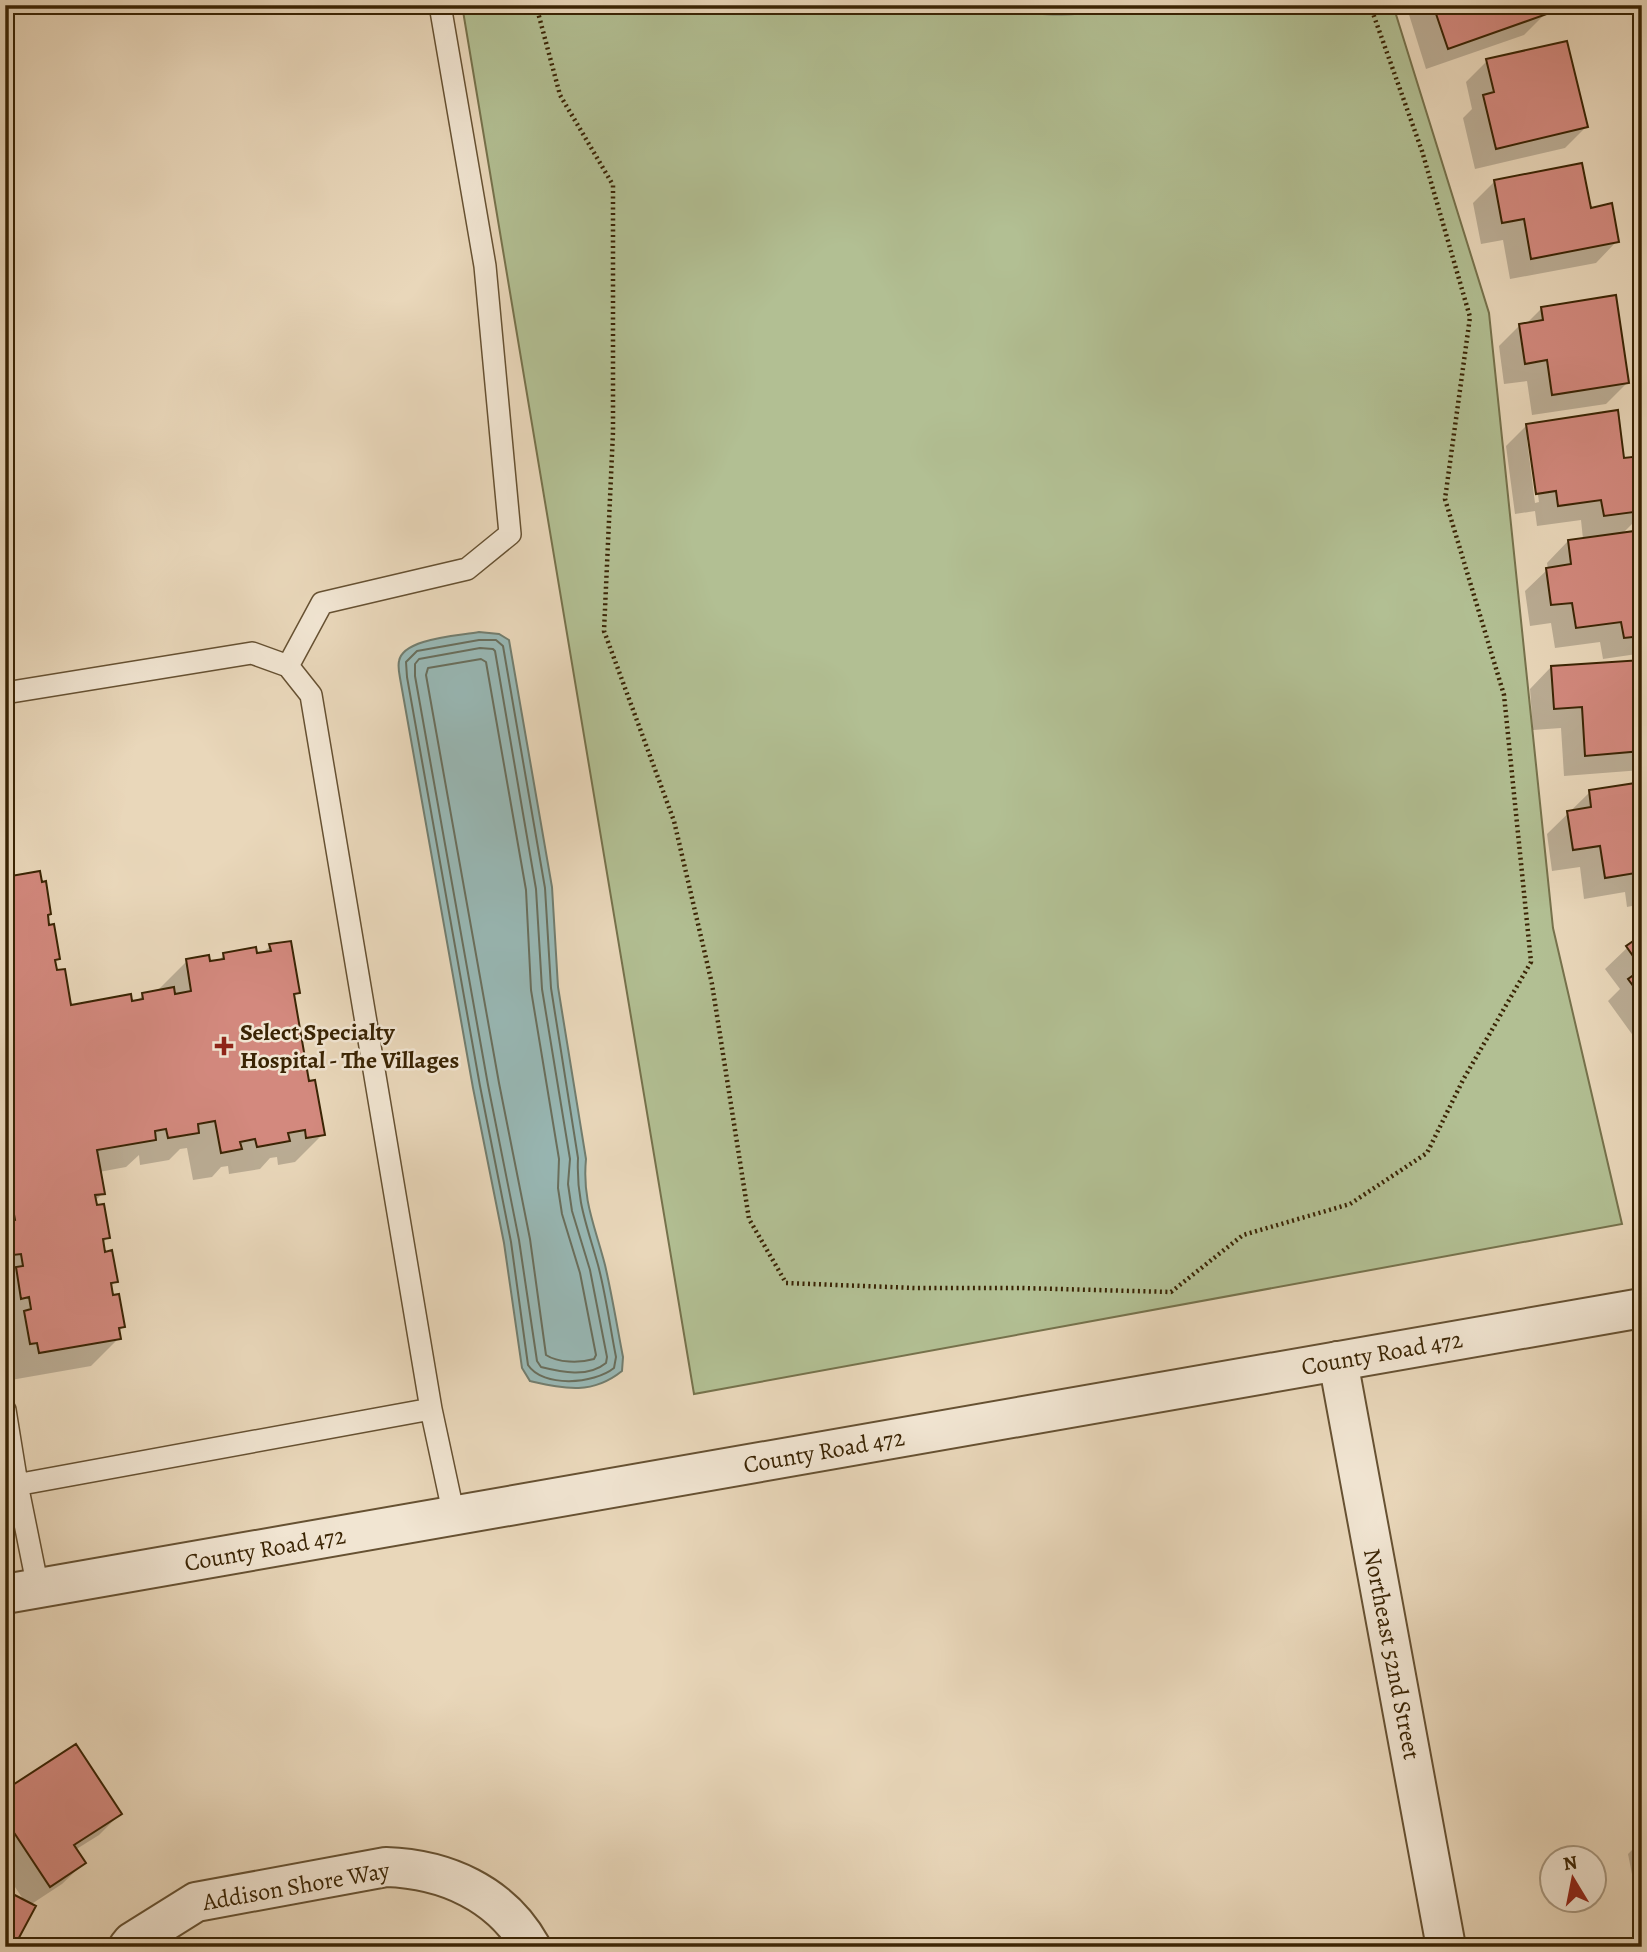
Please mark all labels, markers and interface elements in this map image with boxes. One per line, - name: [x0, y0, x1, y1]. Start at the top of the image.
- place label: Select Specialty Hospital - The Villages: [240, 1016, 459, 1076]
- marker: Select Specialty Hospital - The Villages: [214, 1036, 234, 1056]
- street label: County Road 472: [1299, 1323, 1465, 1383]
- street label: County Road 472: [741, 1421, 907, 1481]
- street label: County Road 472: [182, 1519, 348, 1579]
- street label: Northeast 52nd Street: [1356, 1546, 1428, 1762]
- north arrow: [1538, 1843, 1608, 1913]
- text: N: [1561, 1849, 1579, 1877]
- street label: Addison Shore Way: [199, 1854, 392, 1918]

